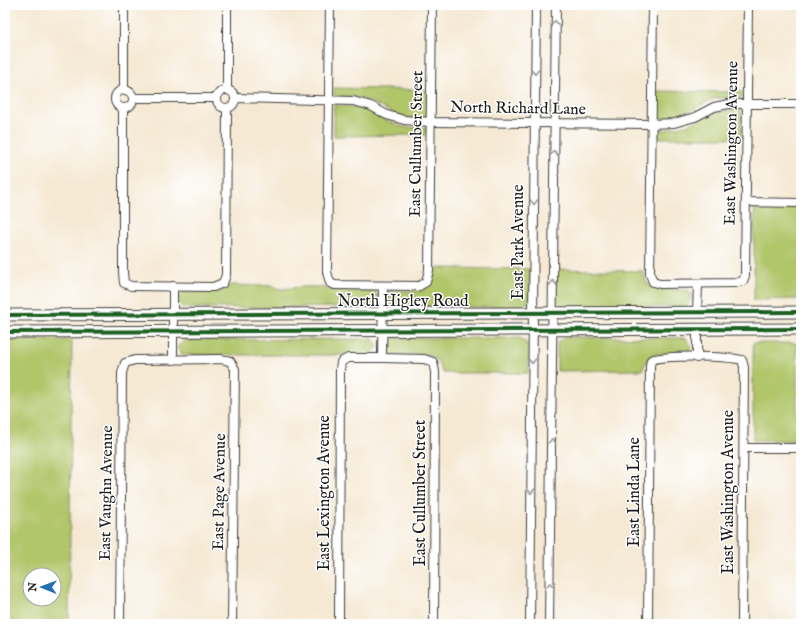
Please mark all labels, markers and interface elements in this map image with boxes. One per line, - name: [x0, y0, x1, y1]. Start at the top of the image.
- one-way arrow: [551, 20, 559, 26]
- street label: East Washington Avenue: [721, 61, 743, 225]
- one-way arrow: [531, 69, 539, 75]
- street label: East Cullumber Street: [406, 70, 428, 217]
- street label: North Richard Lane: [450, 98, 586, 120]
- one-way arrow: [550, 150, 558, 156]
- street label: East Park Avenue: [509, 184, 529, 300]
- one-way arrow: [530, 199, 538, 205]
- one-way arrow: [549, 280, 557, 286]
- street label: North Higley Road: [337, 292, 469, 312]
- one-way arrow: [528, 358, 536, 364]
- street label: East Washington Avenue: [719, 410, 739, 574]
- street label: East Lexington Avenue: [315, 415, 335, 571]
- street label: East Cullumber Street: [411, 419, 431, 566]
- street label: East Vaughn Avenue: [96, 425, 118, 561]
- street label: East Page Avenue: [209, 433, 231, 551]
- street label: East Linda Lane: [625, 437, 645, 547]
- one-way arrow: [548, 438, 556, 444]
- one-way arrow: [527, 488, 535, 494]
- north arrow: [22, 567, 62, 607]
- text: N: [26, 581, 40, 593]
- one-way arrow: [546, 582, 554, 588]

